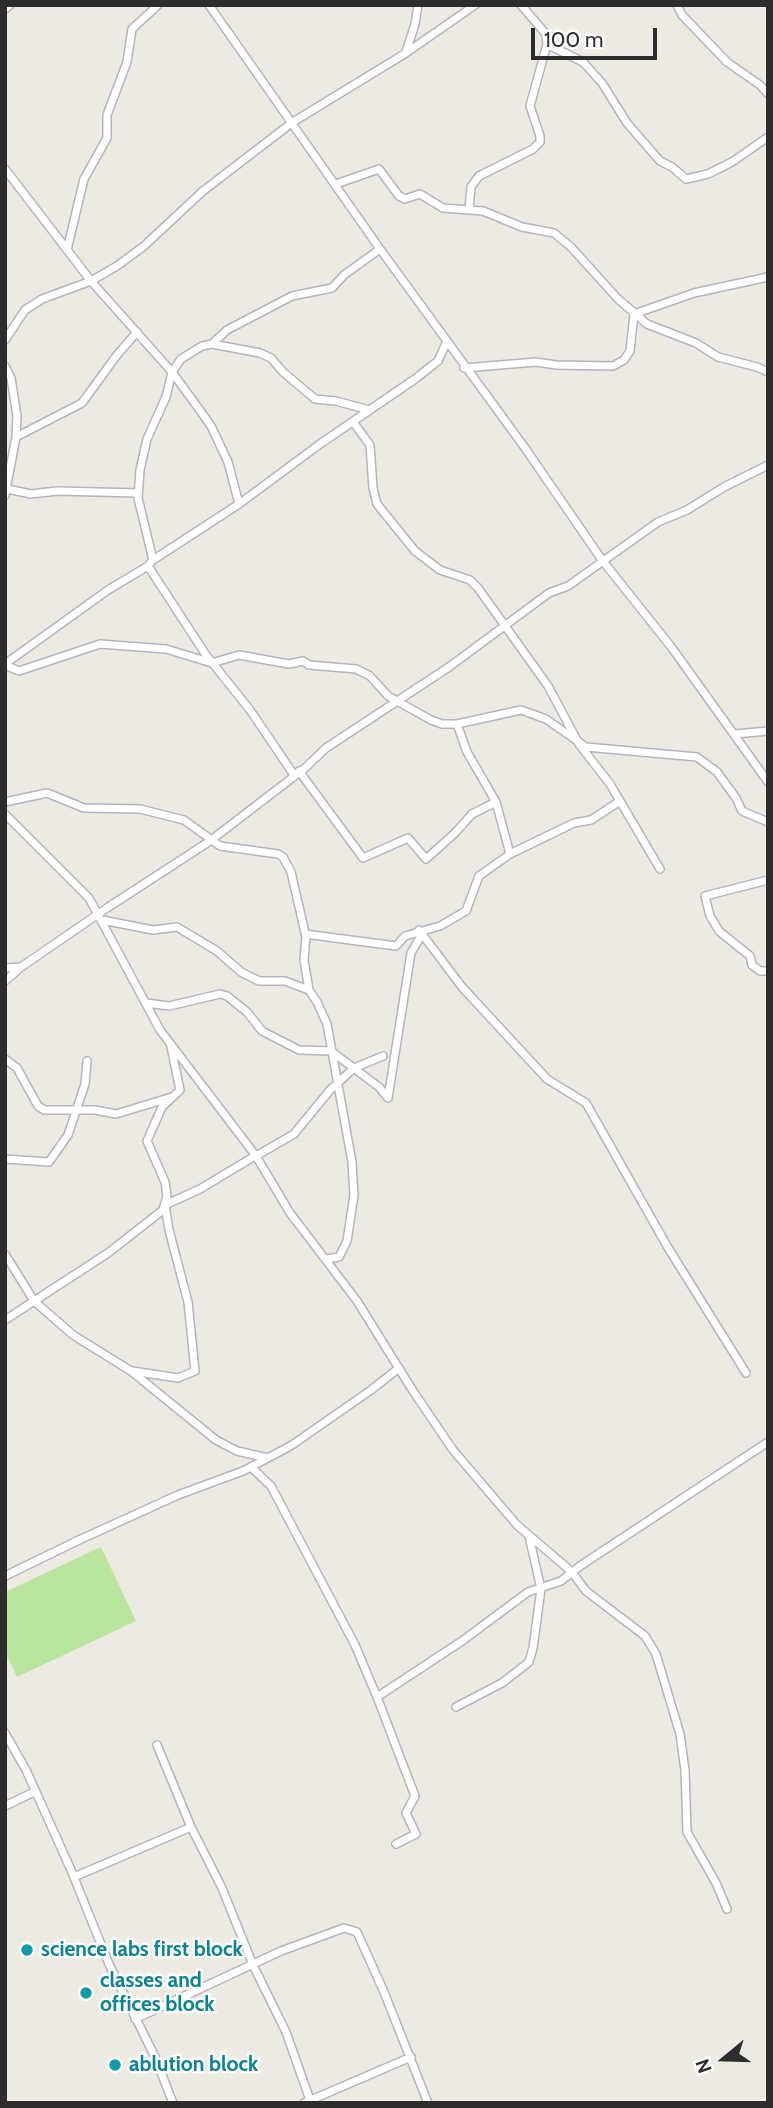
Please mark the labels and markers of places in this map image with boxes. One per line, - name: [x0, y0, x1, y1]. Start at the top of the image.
- place label: science labs first block: [41, 1937, 243, 1963]
- marker: science labs first block: [19, 1942, 35, 1958]
- place label: classes and offices block: [100, 1968, 214, 2018]
- marker: classes and offices block: [78, 1985, 94, 2001]
- place label: ablution block: [129, 2052, 258, 2078]
- marker: ablution block: [107, 2057, 123, 2073]

